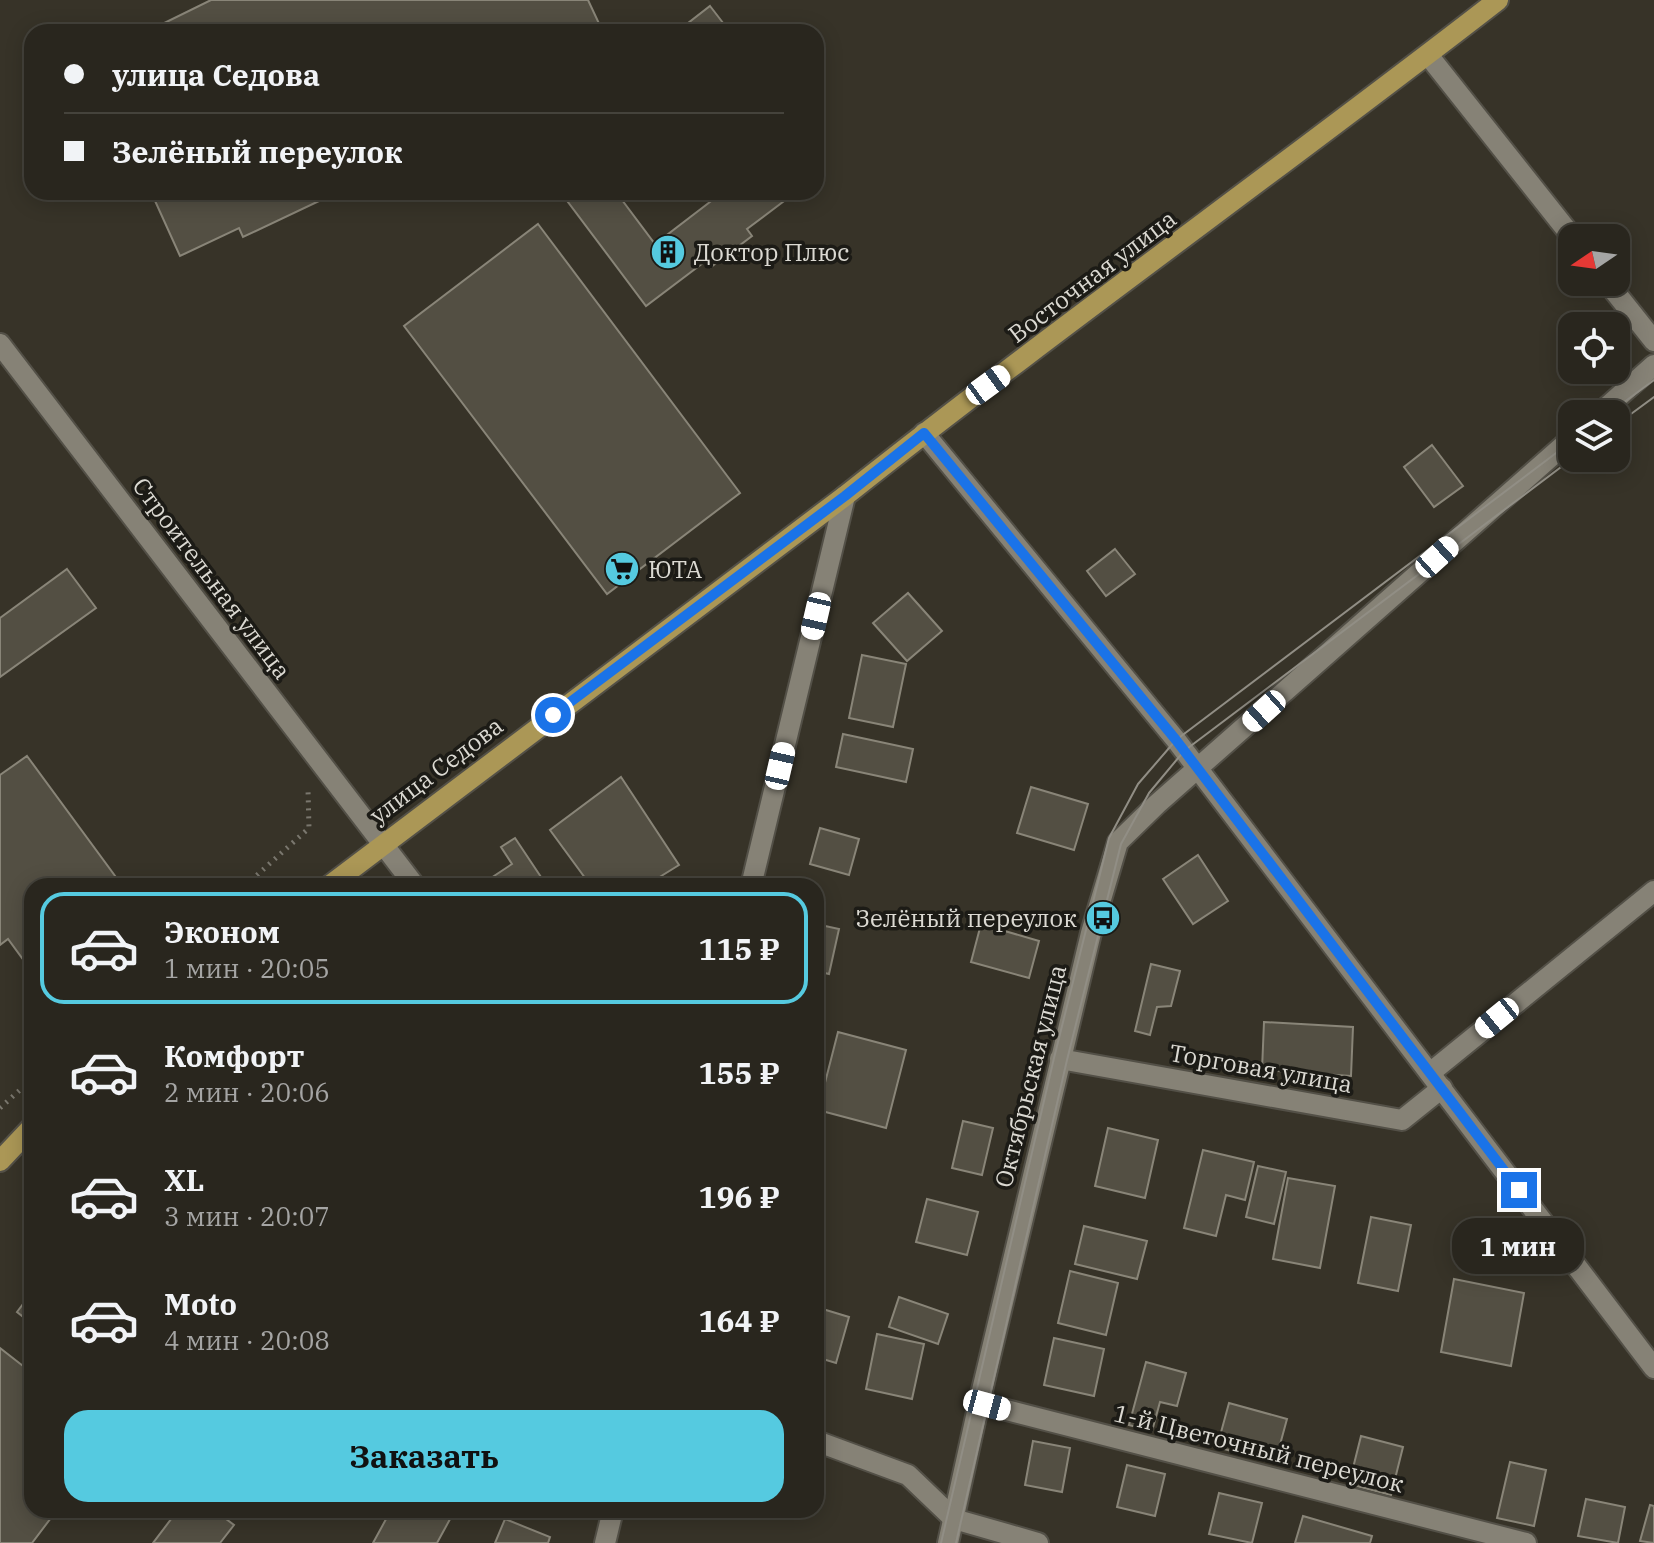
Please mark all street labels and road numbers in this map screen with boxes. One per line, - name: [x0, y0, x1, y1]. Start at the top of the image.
- street label: Восточная улица: [1002, 202, 1182, 350]
- street label: Строительная улица: [126, 471, 298, 685]
- street label: улица Седова: [363, 709, 509, 831]
- street label: Октябрьская улица: [987, 961, 1073, 1191]
- street label: Торговая улица: [1167, 1036, 1355, 1100]
- street label: 1-й Цветочный переулок: [1111, 1396, 1407, 1500]

